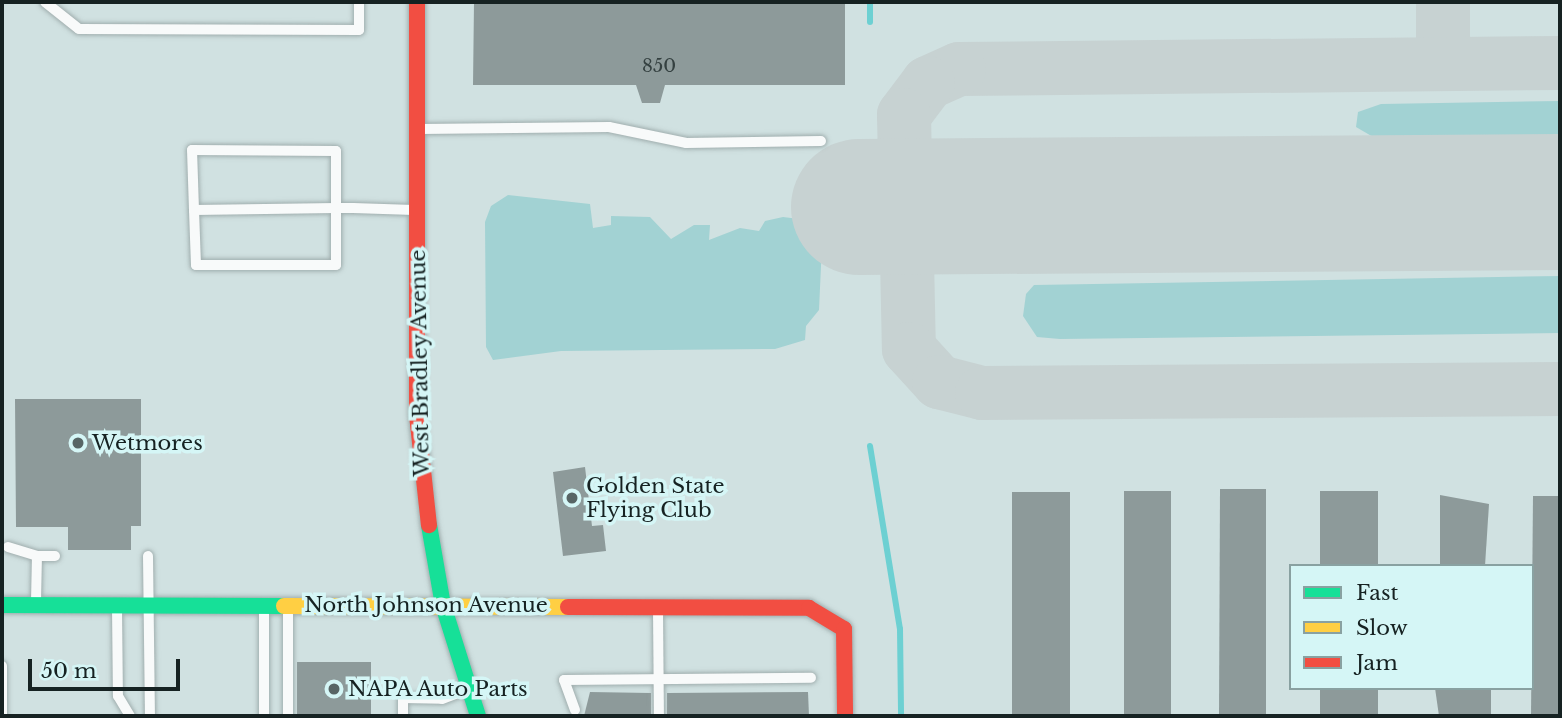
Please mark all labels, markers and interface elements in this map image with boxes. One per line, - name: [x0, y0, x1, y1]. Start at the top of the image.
- house number: 850: [642, 55, 676, 77]
- street label: West Bradley Avenue: [405, 249, 435, 477]
- place label: Wetmores: [92, 430, 203, 456]
- marker: Wetmores: [70, 435, 86, 451]
- place label: Golden State Flying Club: [586, 473, 725, 523]
- marker: Golden State Flying Club: [564, 490, 580, 506]
- legend: [1289, 564, 1534, 690]
- text: Fast: [1356, 580, 1398, 606]
- street label: North Johnson Avenue: [304, 592, 548, 618]
- text: Slow: [1356, 615, 1408, 641]
- scale bar: [32, 644, 184, 688]
- text: Jam: [1356, 650, 1398, 676]
- text: 50 m: [41, 658, 96, 684]
- place label: NAPA Auto Parts: [348, 676, 529, 702]
- marker: NAPA Auto Parts: [326, 681, 342, 697]

